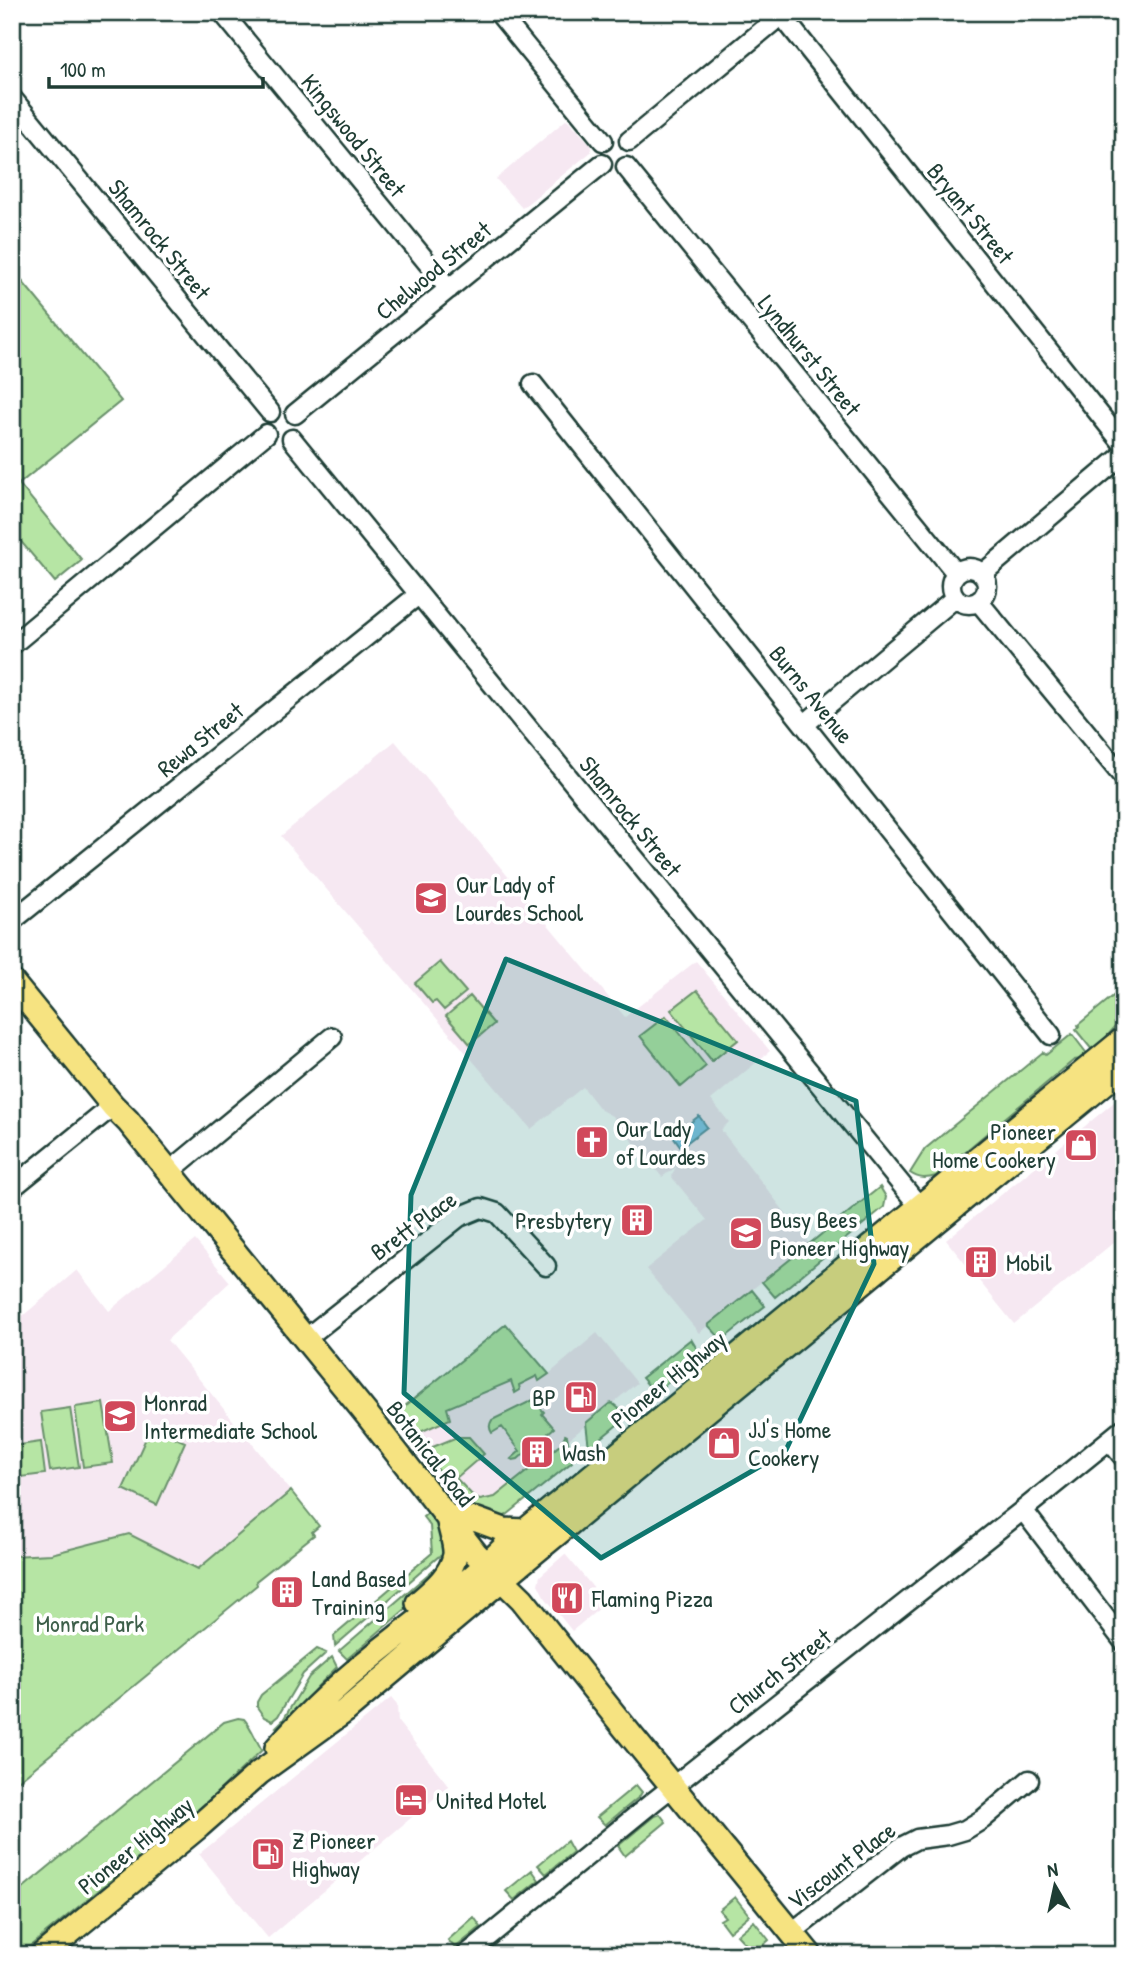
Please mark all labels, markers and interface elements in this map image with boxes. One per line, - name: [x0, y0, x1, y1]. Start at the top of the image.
- scale bar: [49, 46, 262, 90]
- text: 100 m: [60, 55, 106, 84]
- street label: Kingswood Street: [294, 67, 414, 204]
- street label: Bryant Street: [920, 156, 1022, 271]
- street label: Shamrock Street: [101, 172, 219, 307]
- street label: Chelwood Street: [368, 213, 498, 327]
- street label: Lyndhurst Street: [751, 288, 869, 423]
- street label: Burns Avenue: [763, 638, 862, 750]
- street label: Rewa Street: [150, 694, 250, 784]
- street label: Shamrock Street: [572, 749, 690, 884]
- place label: Our Lady of Lourdes School: [456, 868, 584, 928]
- school or university icon: Our Lady of Lourdes School: [412, 879, 450, 917]
- place label: Our Lady of Lourdes: [616, 1112, 705, 1172]
- place label: Pioneer Home Cookery: [932, 1115, 1056, 1175]
- church icon: Our Lady of Lourdes: [573, 1123, 611, 1161]
- shop icon: Pioneer Home Cookery: [1062, 1126, 1100, 1164]
- street label: Brett Place: [363, 1183, 463, 1267]
- building icon: Presbytery: [618, 1201, 656, 1239]
- place label: Busy Bees Pioneer Highway: [770, 1203, 909, 1263]
- place label: Presbytery: [515, 1204, 612, 1236]
- school or university icon: Busy Bees Pioneer Highway: [727, 1214, 765, 1252]
- building icon: Mobil: [962, 1243, 1000, 1281]
- place label: Mobil: [1006, 1246, 1052, 1278]
- street label: Pioneer Highway: [604, 1323, 732, 1435]
- fuel station icon: BP: [562, 1378, 600, 1416]
- place label: BP: [532, 1381, 556, 1413]
- place label: Monrad Intermediate School: [144, 1386, 318, 1446]
- street label: Botanical Road: [380, 1394, 482, 1512]
- school or university icon: Monrad Intermediate School: [101, 1397, 139, 1435]
- place label: JJ's Home Cookery: [748, 1413, 832, 1473]
- shop icon: JJ's Home Cookery: [705, 1424, 743, 1462]
- building icon: Wash: [518, 1433, 556, 1471]
- place label: Wash: [562, 1436, 606, 1468]
- place label: Land Based Training: [312, 1562, 406, 1622]
- building icon: Land Based Training: [268, 1573, 306, 1611]
- restaurant icon: Flaming Pizza: [548, 1579, 586, 1617]
- place label: Flaming Pizza: [591, 1582, 712, 1614]
- park label: Monrad Park: [36, 1607, 144, 1639]
- street label: Church Street: [721, 1620, 838, 1721]
- hotel icon: United Motel: [392, 1781, 430, 1819]
- place label: United Motel: [436, 1784, 547, 1816]
- street label: Pioneer Highway: [71, 1789, 199, 1901]
- street label: Viscount Place: [780, 1814, 902, 1916]
- place label: Z Pioneer Highway: [292, 1824, 375, 1884]
- fuel station icon: Z Pioneer Highway: [249, 1835, 287, 1873]
- north arrow: [1020, 1852, 1090, 1922]
- text: N: [1045, 1856, 1059, 1883]

